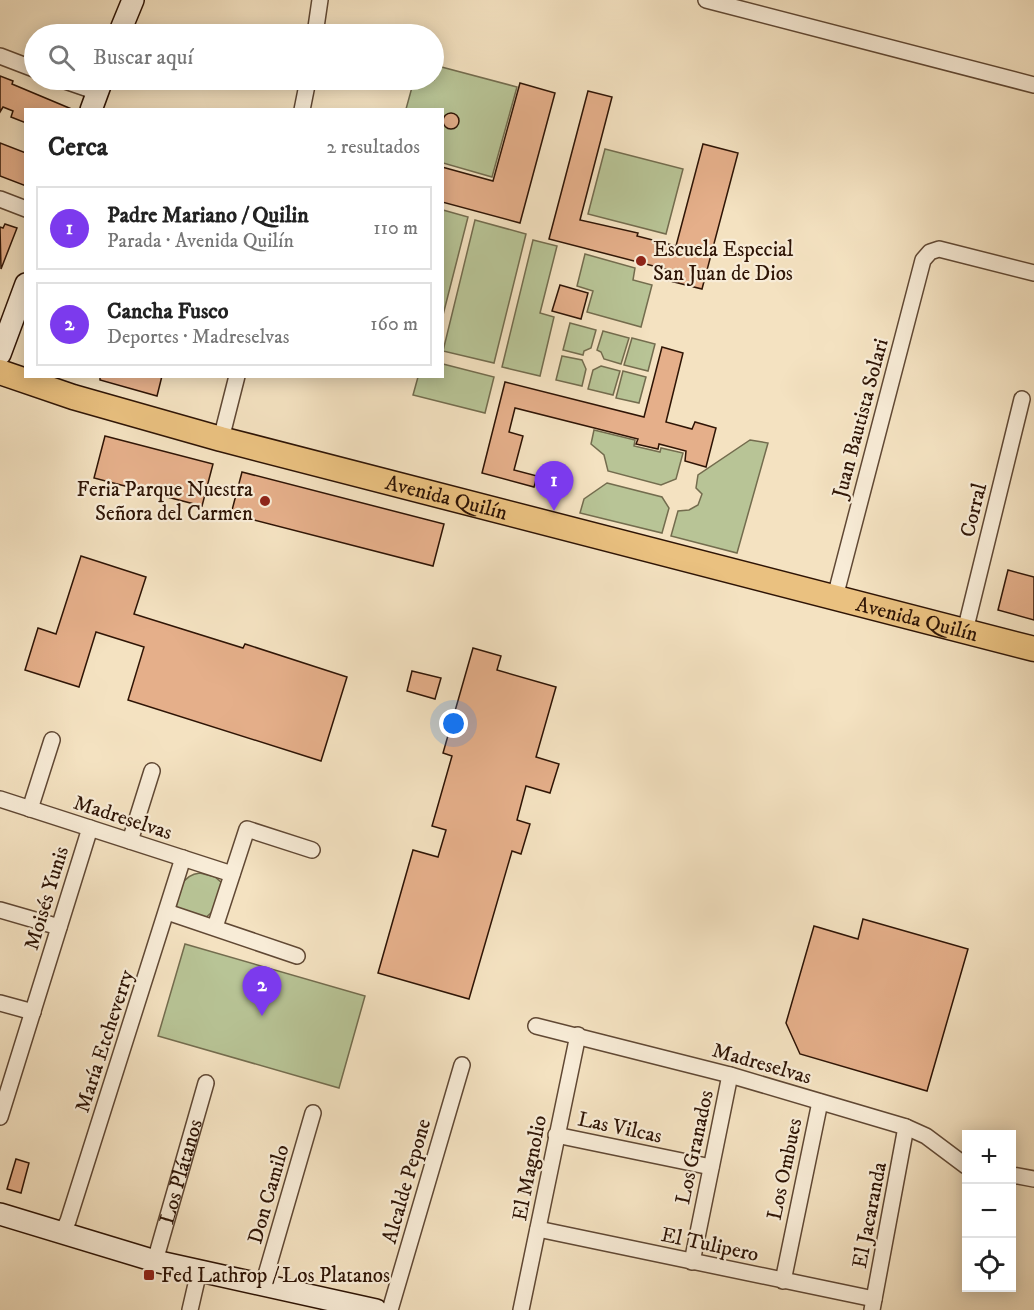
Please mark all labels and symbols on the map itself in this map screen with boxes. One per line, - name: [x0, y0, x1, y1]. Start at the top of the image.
- place label: Escuela Especial San Juan de Dios: [653, 237, 794, 287]
- marker: Escuela Especial San Juan de Dios: [634, 254, 648, 268]
- street label: Juan Bautista Solari: [827, 336, 895, 503]
- pin: 1: [534, 462, 574, 511]
- street label: Avenida Quilín: [383, 470, 510, 526]
- place label: Feria Parque Nuestra Señora del Carmen: [77, 477, 253, 527]
- street label: Corral: [955, 480, 993, 540]
- marker: Feria Parque Nuestra Señora del Carmen: [258, 494, 272, 508]
- street label: Avenida Quilín: [853, 592, 981, 648]
- your location: [439, 709, 468, 738]
- street label: Madreselvas: [70, 790, 175, 846]
- street label: Moisés Yunis: [19, 843, 75, 953]
- street label: María Etcheverry: [70, 966, 141, 1116]
- pin: 2: [242, 966, 282, 1016]
- street label: Madreselvas: [709, 1037, 814, 1091]
- street label: Los Granados: [670, 1088, 720, 1207]
- street label: Las Vilcas: [575, 1106, 664, 1150]
- street label: El Magnolio: [507, 1113, 553, 1223]
- street label: Los Plátanos: [154, 1116, 209, 1227]
- street label: Alcalde Pepone: [377, 1116, 437, 1247]
- street label: Los Ombues: [762, 1116, 808, 1222]
- street label: Don Camilo: [242, 1142, 295, 1247]
- street label: El Jacaranda: [847, 1160, 893, 1270]
- street label: El Tulipero: [659, 1222, 761, 1268]
- place label: Fed Lathrop / Los Platanos: [161, 1263, 390, 1289]
- marker: Fed Lathrop / Los Platanos: [142, 1268, 156, 1282]

